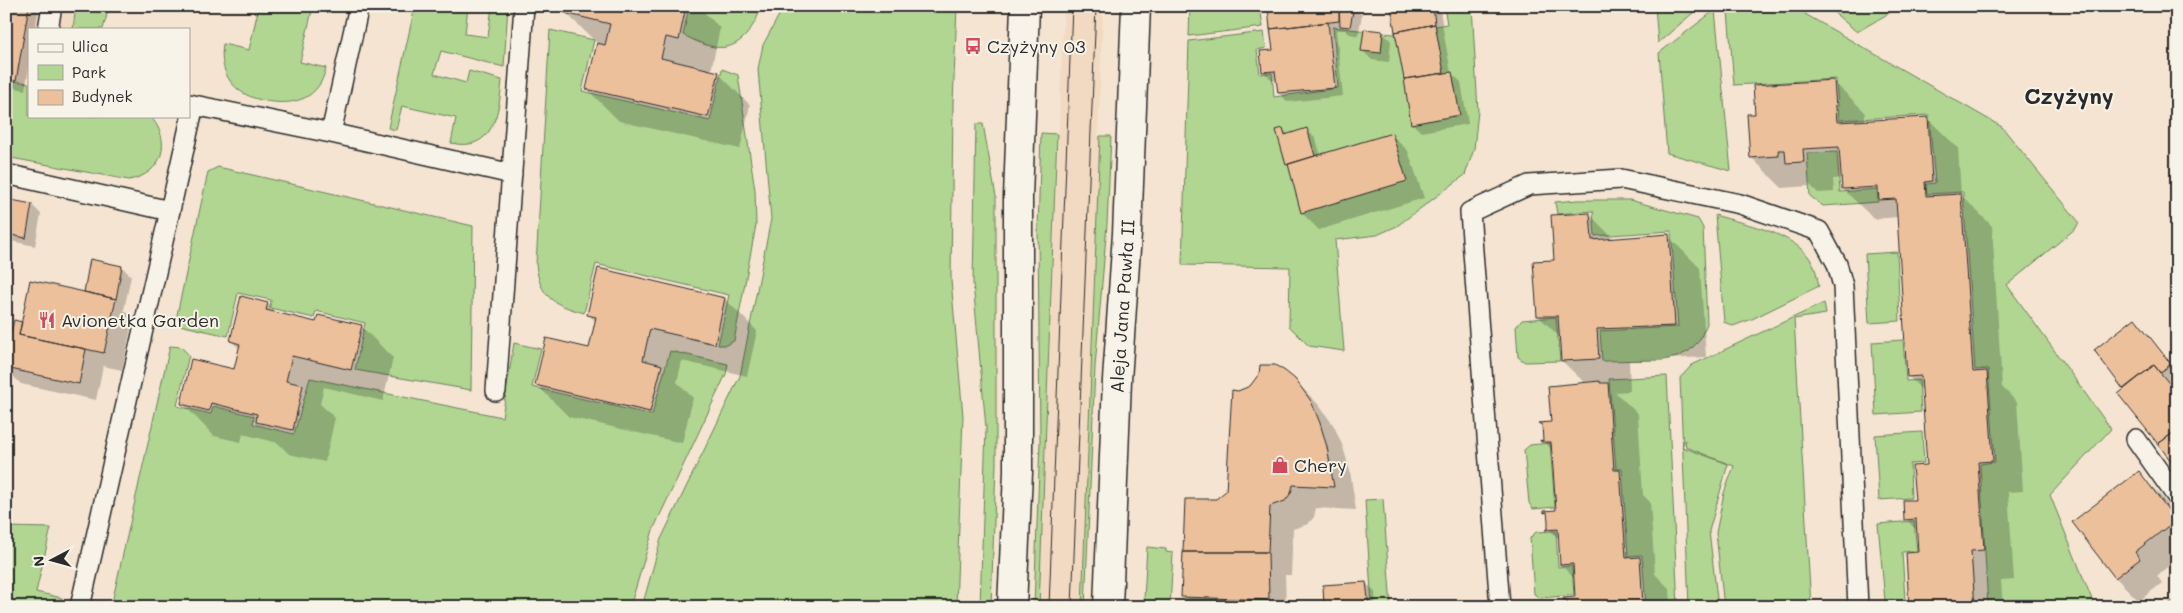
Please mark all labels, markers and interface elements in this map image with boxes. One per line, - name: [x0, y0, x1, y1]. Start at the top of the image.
- legend: [28, 28, 190, 118]
- place label: Czyżyny 03: [987, 34, 1085, 58]
- text: Ulica: [72, 36, 109, 56]
- bus stop icon: Czyżyny 03: [963, 36, 983, 56]
- text: Park: [72, 62, 106, 82]
- district label: Czyżyny: [2024, 81, 2114, 110]
- text: Budynek: [72, 86, 132, 106]
- street label: Aleja Jana Pawła II: [1104, 219, 1140, 394]
- place label: Avionetka Garden: [61, 308, 219, 332]
- restaurant icon: Avionetka Garden: [37, 310, 57, 330]
- place label: Chery: [1294, 453, 1347, 477]
- shop icon: Chery: [1270, 455, 1290, 475]
- north arrow: [28, 536, 78, 586]
- text: N: [29, 555, 49, 568]

